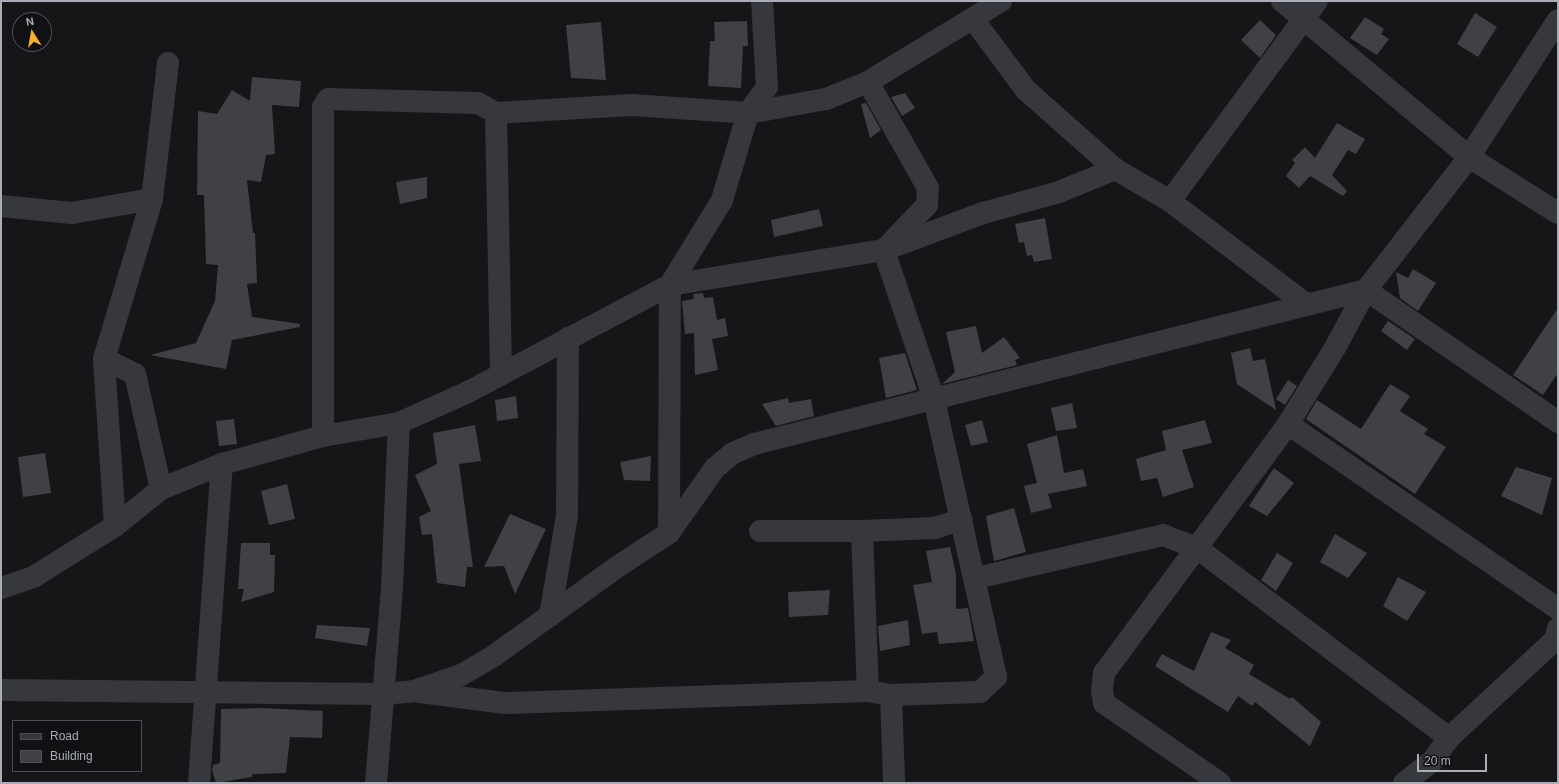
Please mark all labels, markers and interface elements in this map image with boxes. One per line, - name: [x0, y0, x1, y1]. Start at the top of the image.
- north arrow: [12, 12, 52, 52]
- text: N: [25, 15, 35, 28]
- legend: [12, 720, 142, 772]
- text: Road: [50, 729, 79, 743]
- scale bar: [1419, 746, 1489, 772]
- text: Building: [50, 749, 93, 763]
- text: 20 m: [1424, 754, 1451, 768]

